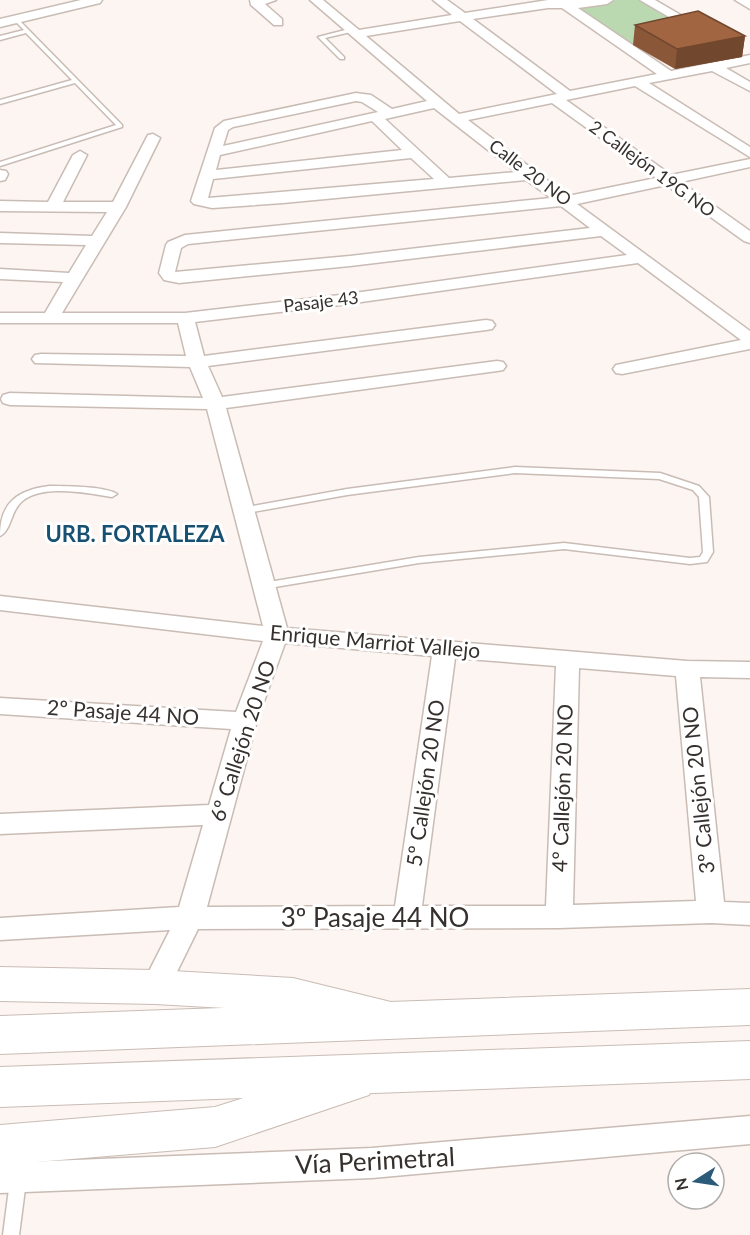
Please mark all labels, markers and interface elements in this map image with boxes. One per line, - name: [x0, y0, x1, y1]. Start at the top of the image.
- street label: 2 Callejón 19G NO: [585, 115, 720, 221]
- street label: Calle 20 NO: [485, 134, 576, 210]
- street label: Pasaje 43: [282, 285, 360, 317]
- district label: URB. FORTALEZA: [46, 520, 225, 547]
- street label: Enrique Marriot Vallejo: [269, 619, 481, 662]
- street label: 6º Callejón 20 NO: [204, 657, 279, 824]
- street label: 2º Pasaje 44 NO: [46, 694, 200, 729]
- street label: 5º Callejón 20 NO: [400, 698, 449, 868]
- street label: 4º Callejón 20 NO: [546, 704, 577, 872]
- street label: 3º Callejón 20 NO: [676, 705, 719, 875]
- street label: 3º Pasaje 44 NO: [281, 901, 469, 933]
- street label: Vía Perimetral: [294, 1140, 456, 1180]
- north arrow: [666, 1151, 726, 1211]
- text: N: [670, 1176, 691, 1192]

